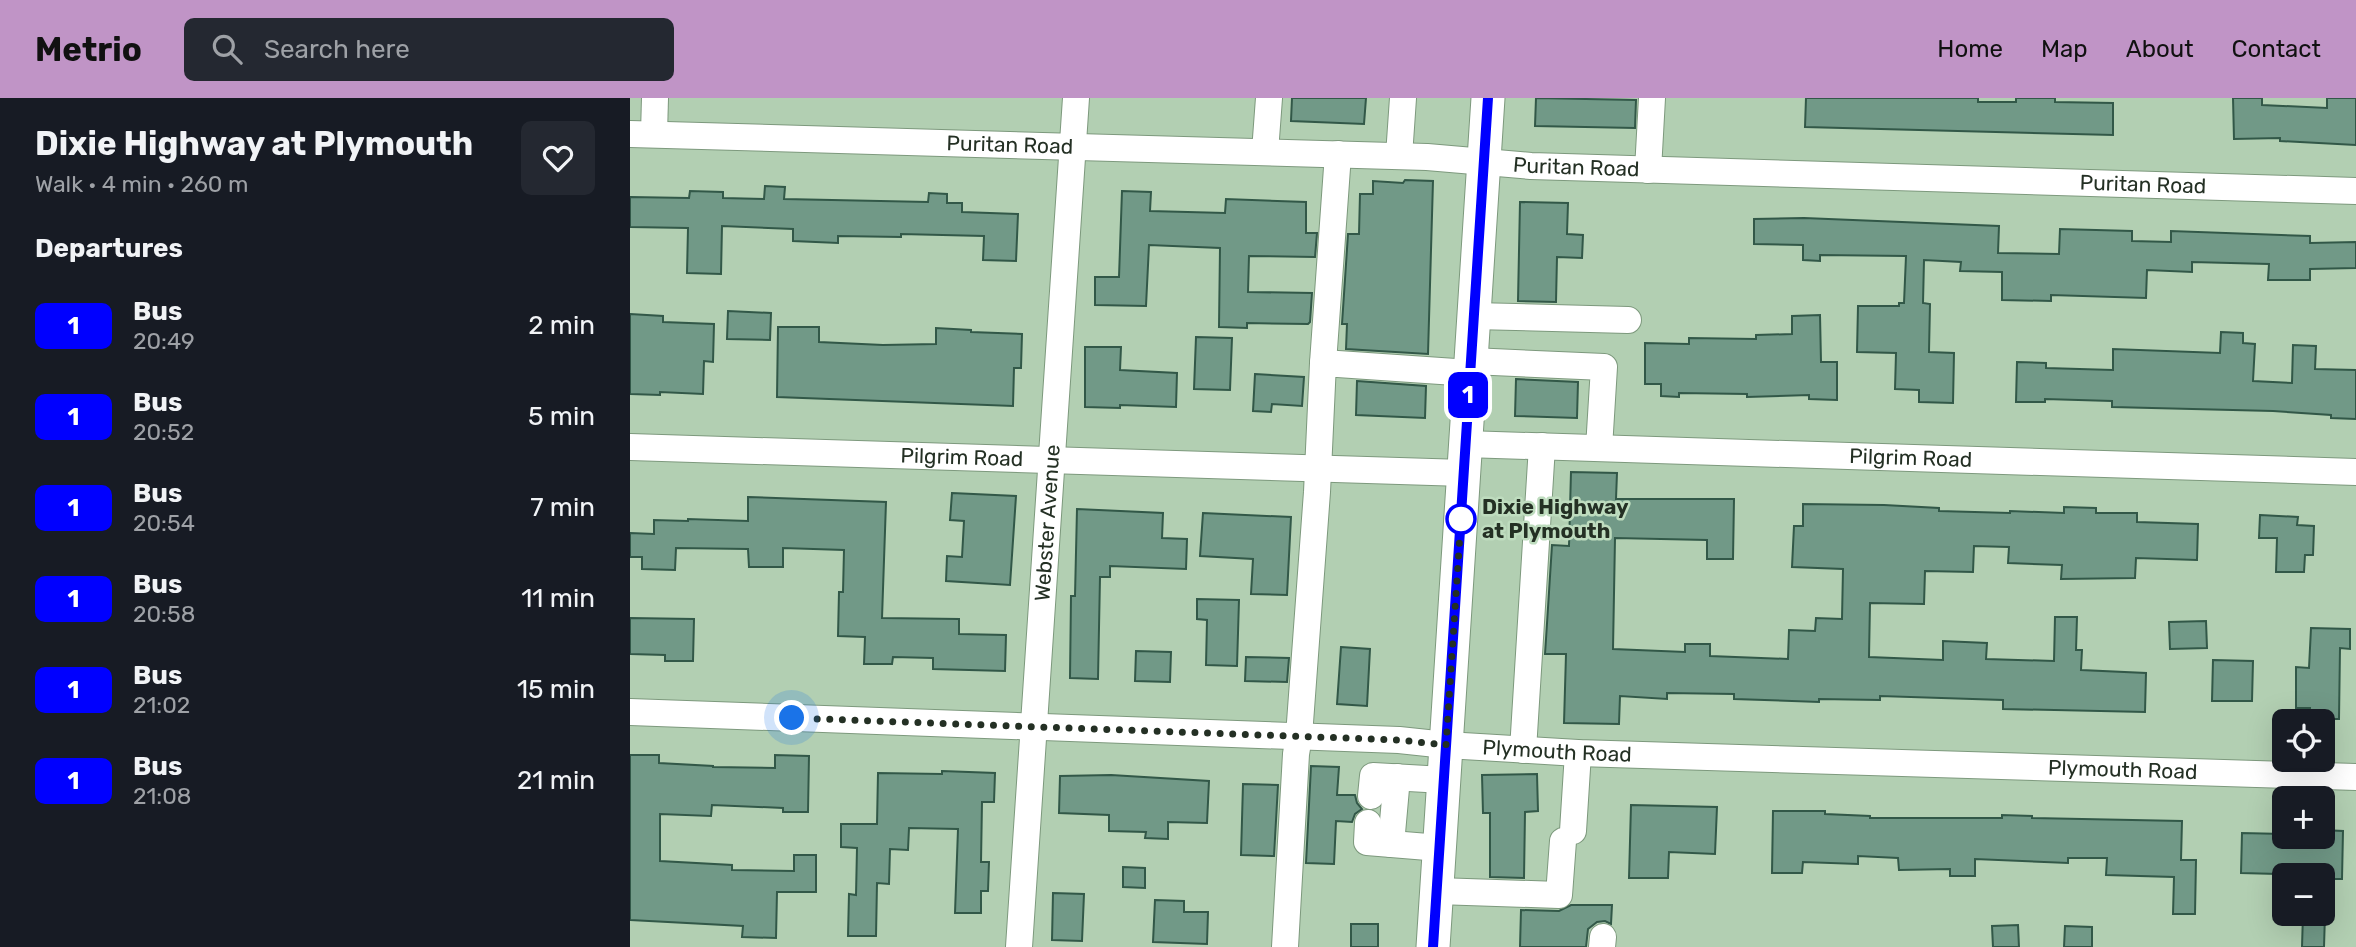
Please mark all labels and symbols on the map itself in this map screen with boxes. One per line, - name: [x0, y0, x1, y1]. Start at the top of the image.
- street label: Puritan Road: [946, 130, 1074, 159]
- street label: Puritan Road: [1512, 151, 1640, 181]
- street label: Puritan Road: [2079, 170, 2207, 198]
- line badge: 1: [1445, 372, 1491, 418]
- street label: Pilgrim Road: [900, 442, 1024, 471]
- street label: Pilgrim Road: [1849, 443, 1973, 472]
- street label: Webster Avenue: [1029, 444, 1065, 602]
- place label: Dixie Highway at Plymouth: [1482, 494, 1629, 543]
- marker: Dixie Highway at Plymouth: [1446, 504, 1476, 534]
- your location: [774, 700, 809, 735]
- street label: Plymouth Road: [1482, 734, 1632, 767]
- street label: Plymouth Road: [2048, 755, 2198, 784]

